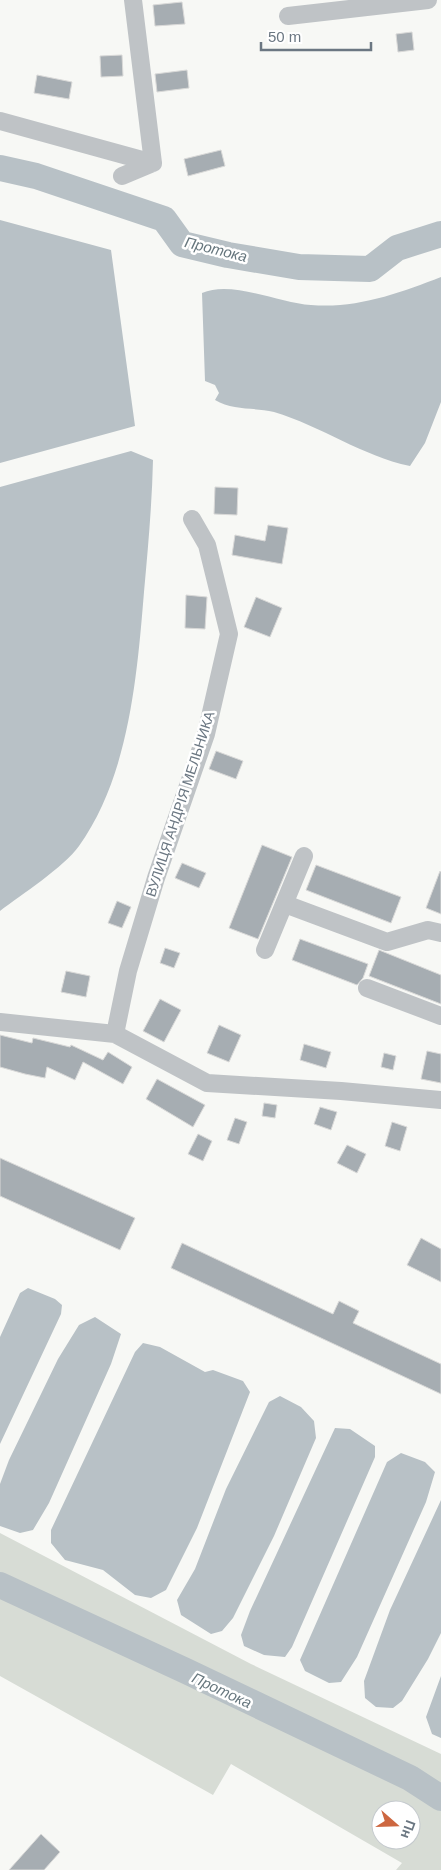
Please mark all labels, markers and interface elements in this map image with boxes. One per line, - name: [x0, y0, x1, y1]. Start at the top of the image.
- scale bar: [261, 20, 371, 52]
- text: 50 m: [268, 28, 301, 45]
- water label: Протока: [183, 233, 249, 265]
- street label: ВУЛИЦЯ АНДРІЯ МЕЛЬНИКА: [142, 709, 218, 899]
- water label: Протока: [190, 1669, 254, 1711]
- north arrow: [371, 1800, 421, 1850]
- text: Пн: [398, 1818, 419, 1841]

